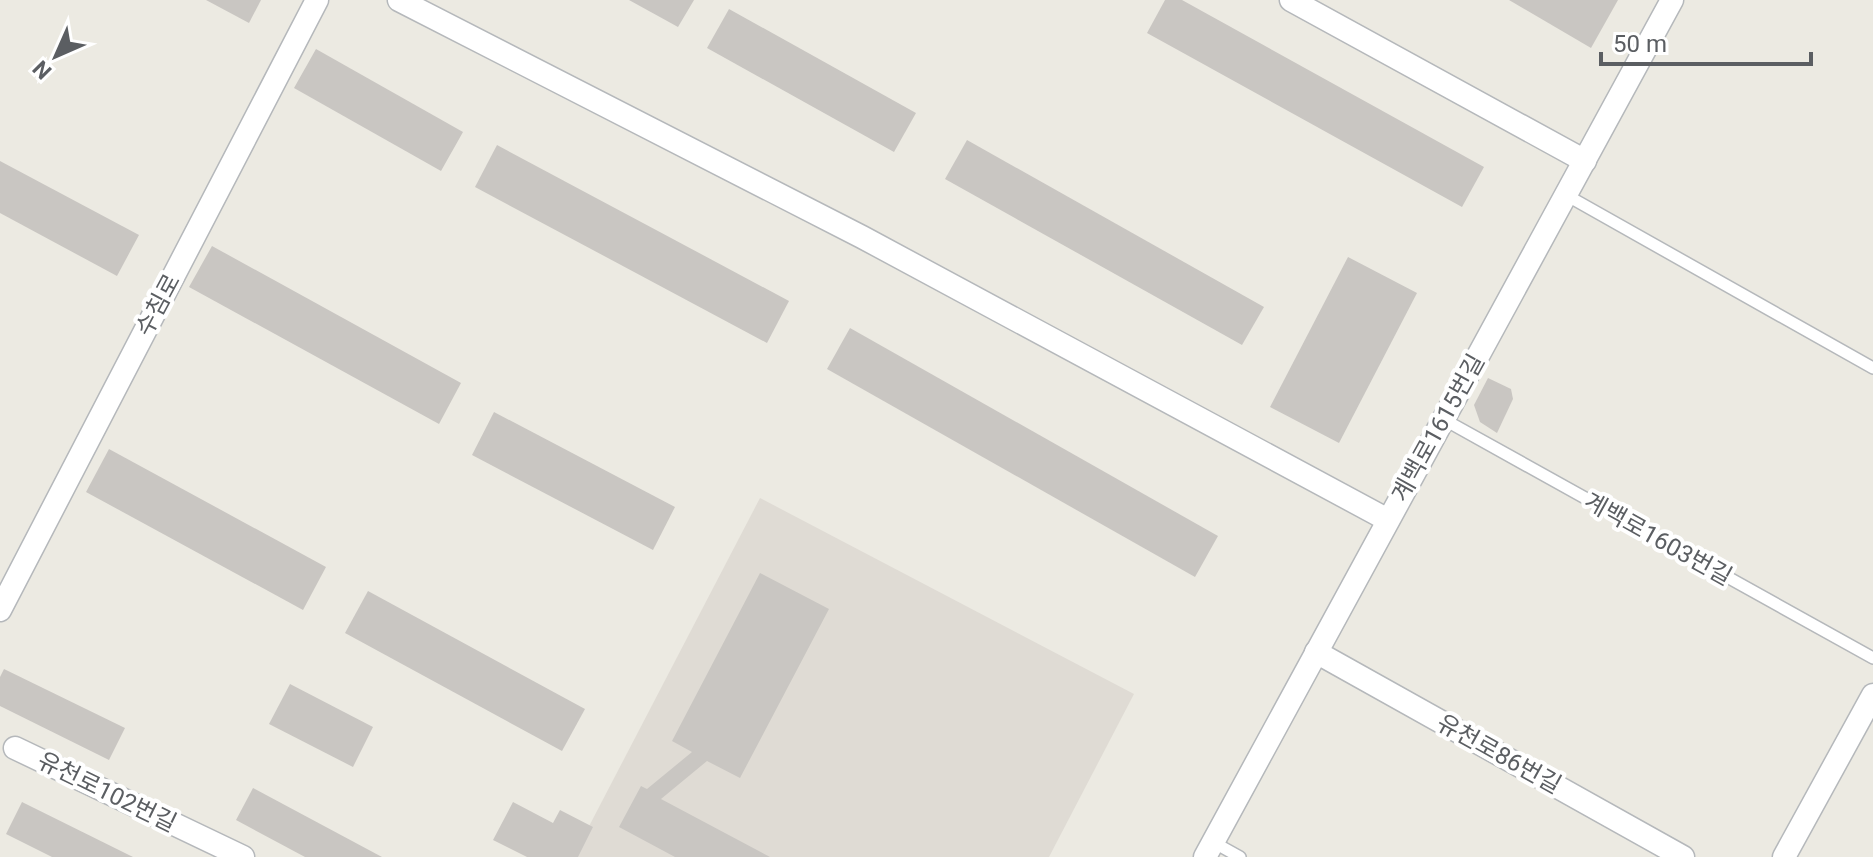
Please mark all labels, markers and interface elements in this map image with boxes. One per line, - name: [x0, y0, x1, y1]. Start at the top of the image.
- north arrow: [16, 16, 96, 96]
- scale bar: [1601, 16, 1811, 66]
- text: 50 m: [1613, 30, 1667, 58]
- text: N: [28, 55, 57, 84]
- street label: 수침로: [130, 269, 186, 341]
- street label: 계백로1615번길: [1386, 349, 1490, 507]
- street label: 계백로1603번길: [1579, 487, 1737, 591]
- street label: 유천로86번길: [1432, 708, 1566, 800]
- street label: 유천로102번길: [33, 746, 181, 838]

